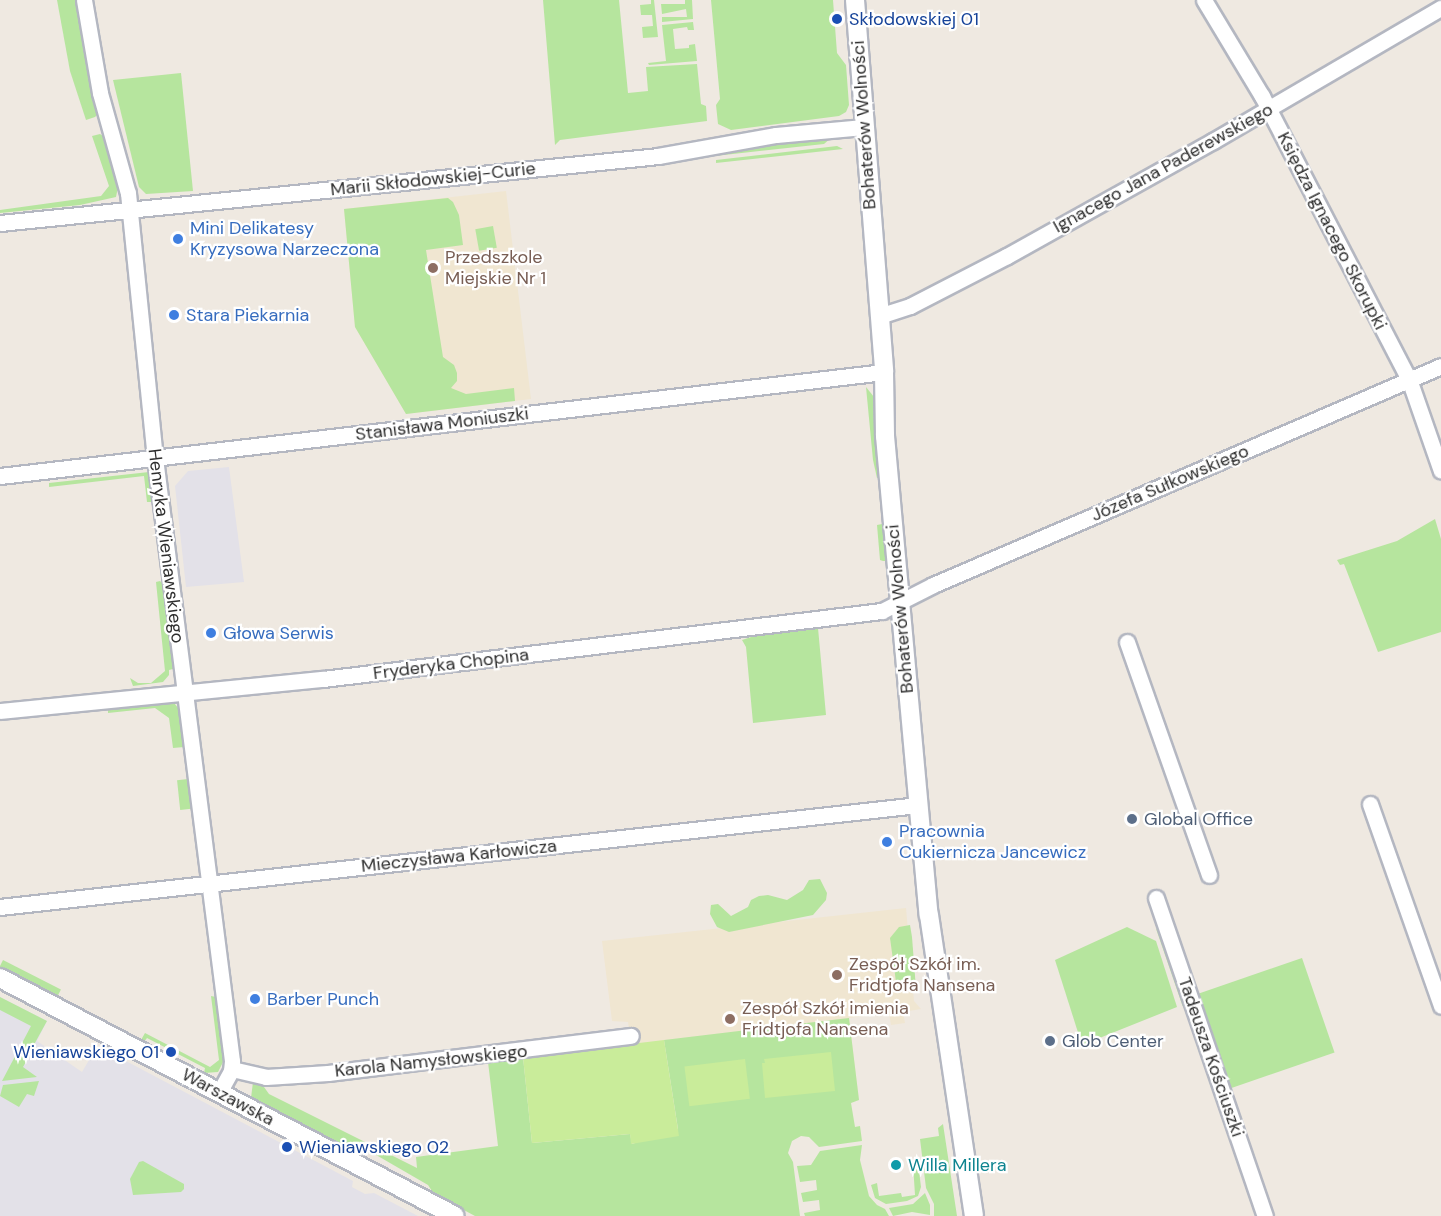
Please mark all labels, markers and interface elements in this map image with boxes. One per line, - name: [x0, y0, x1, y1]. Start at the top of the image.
- place label: Skłodowskiej 01: [849, 8, 979, 30]
- marker: Skłodowskiej 01: [830, 12, 844, 26]
- street label: Bohaterów Wolności: [847, 40, 881, 210]
- street label: Ignacego Jana Paderewskiego: [1049, 98, 1277, 238]
- street label: Księdza Ignacego Skorupki: [1273, 128, 1391, 334]
- street label: Marii Skłodowskiej-Curie: [329, 157, 537, 201]
- place label: Mini Delikatesy Kryzysowa Narzeczona: [190, 218, 379, 260]
- marker: Mini Delikatesy Kryzysowa Narzeczona: [171, 232, 185, 246]
- place label: Przedszkole Miejskie Nr 1: [445, 247, 546, 290]
- marker: Przedszkole Miejskie Nr 1: [426, 261, 440, 275]
- place label: Stara Piekarnia: [186, 304, 309, 326]
- marker: Stara Piekarnia: [167, 308, 181, 322]
- street label: Stanisława Moniuszki: [354, 403, 530, 445]
- street label: Józefa Sułkowskiego: [1088, 440, 1252, 526]
- street label: Henryka Wieniawskiego: [143, 447, 189, 645]
- street label: Bohaterów Wolności: [882, 524, 918, 694]
- place label: Głowa Serwis: [223, 622, 334, 644]
- marker: Głowa Serwis: [204, 626, 218, 640]
- street label: Fryderyka Chopina: [372, 644, 530, 684]
- place label: Global Office: [1144, 808, 1253, 830]
- marker: Global Office: [1125, 812, 1139, 826]
- place label: Pracownia Cukiernicza Jancewicz: [899, 821, 1086, 864]
- street label: Mieczysława Karłowicza: [360, 835, 558, 877]
- marker: Pracownia Cukiernicza Jancewicz: [880, 835, 894, 849]
- place label: Zespół Szkół im. Fridtjofa Nansena: [849, 954, 995, 996]
- marker: Zespół Szkół im. Fridtjofa Nansena: [830, 968, 844, 982]
- street label: Tadeusza Kościuszki: [1174, 974, 1248, 1140]
- place label: Barber Punch: [267, 988, 379, 1010]
- marker: Barber Punch: [248, 992, 262, 1006]
- place label: Zespół Szkół imienia Fridtjofa Nansena: [742, 998, 909, 1040]
- marker: Zespół Szkół imienia Fridtjofa Nansena: [723, 1012, 737, 1026]
- place label: Glob Center: [1062, 1030, 1164, 1052]
- marker: Glob Center: [1043, 1034, 1057, 1048]
- street label: Karola Namysłowskiego: [334, 1040, 528, 1082]
- place label: Wieniawskiego 01: [13, 1041, 159, 1063]
- marker: Wieniawskiego 01: [164, 1045, 178, 1059]
- street label: Warszawska: [178, 1064, 278, 1130]
- place label: Wieniawskiego 02: [299, 1136, 449, 1158]
- marker: Wieniawskiego 02: [280, 1140, 294, 1154]
- place label: Willa Millera: [908, 1154, 1007, 1176]
- marker: Willa Millera: [889, 1158, 903, 1172]

